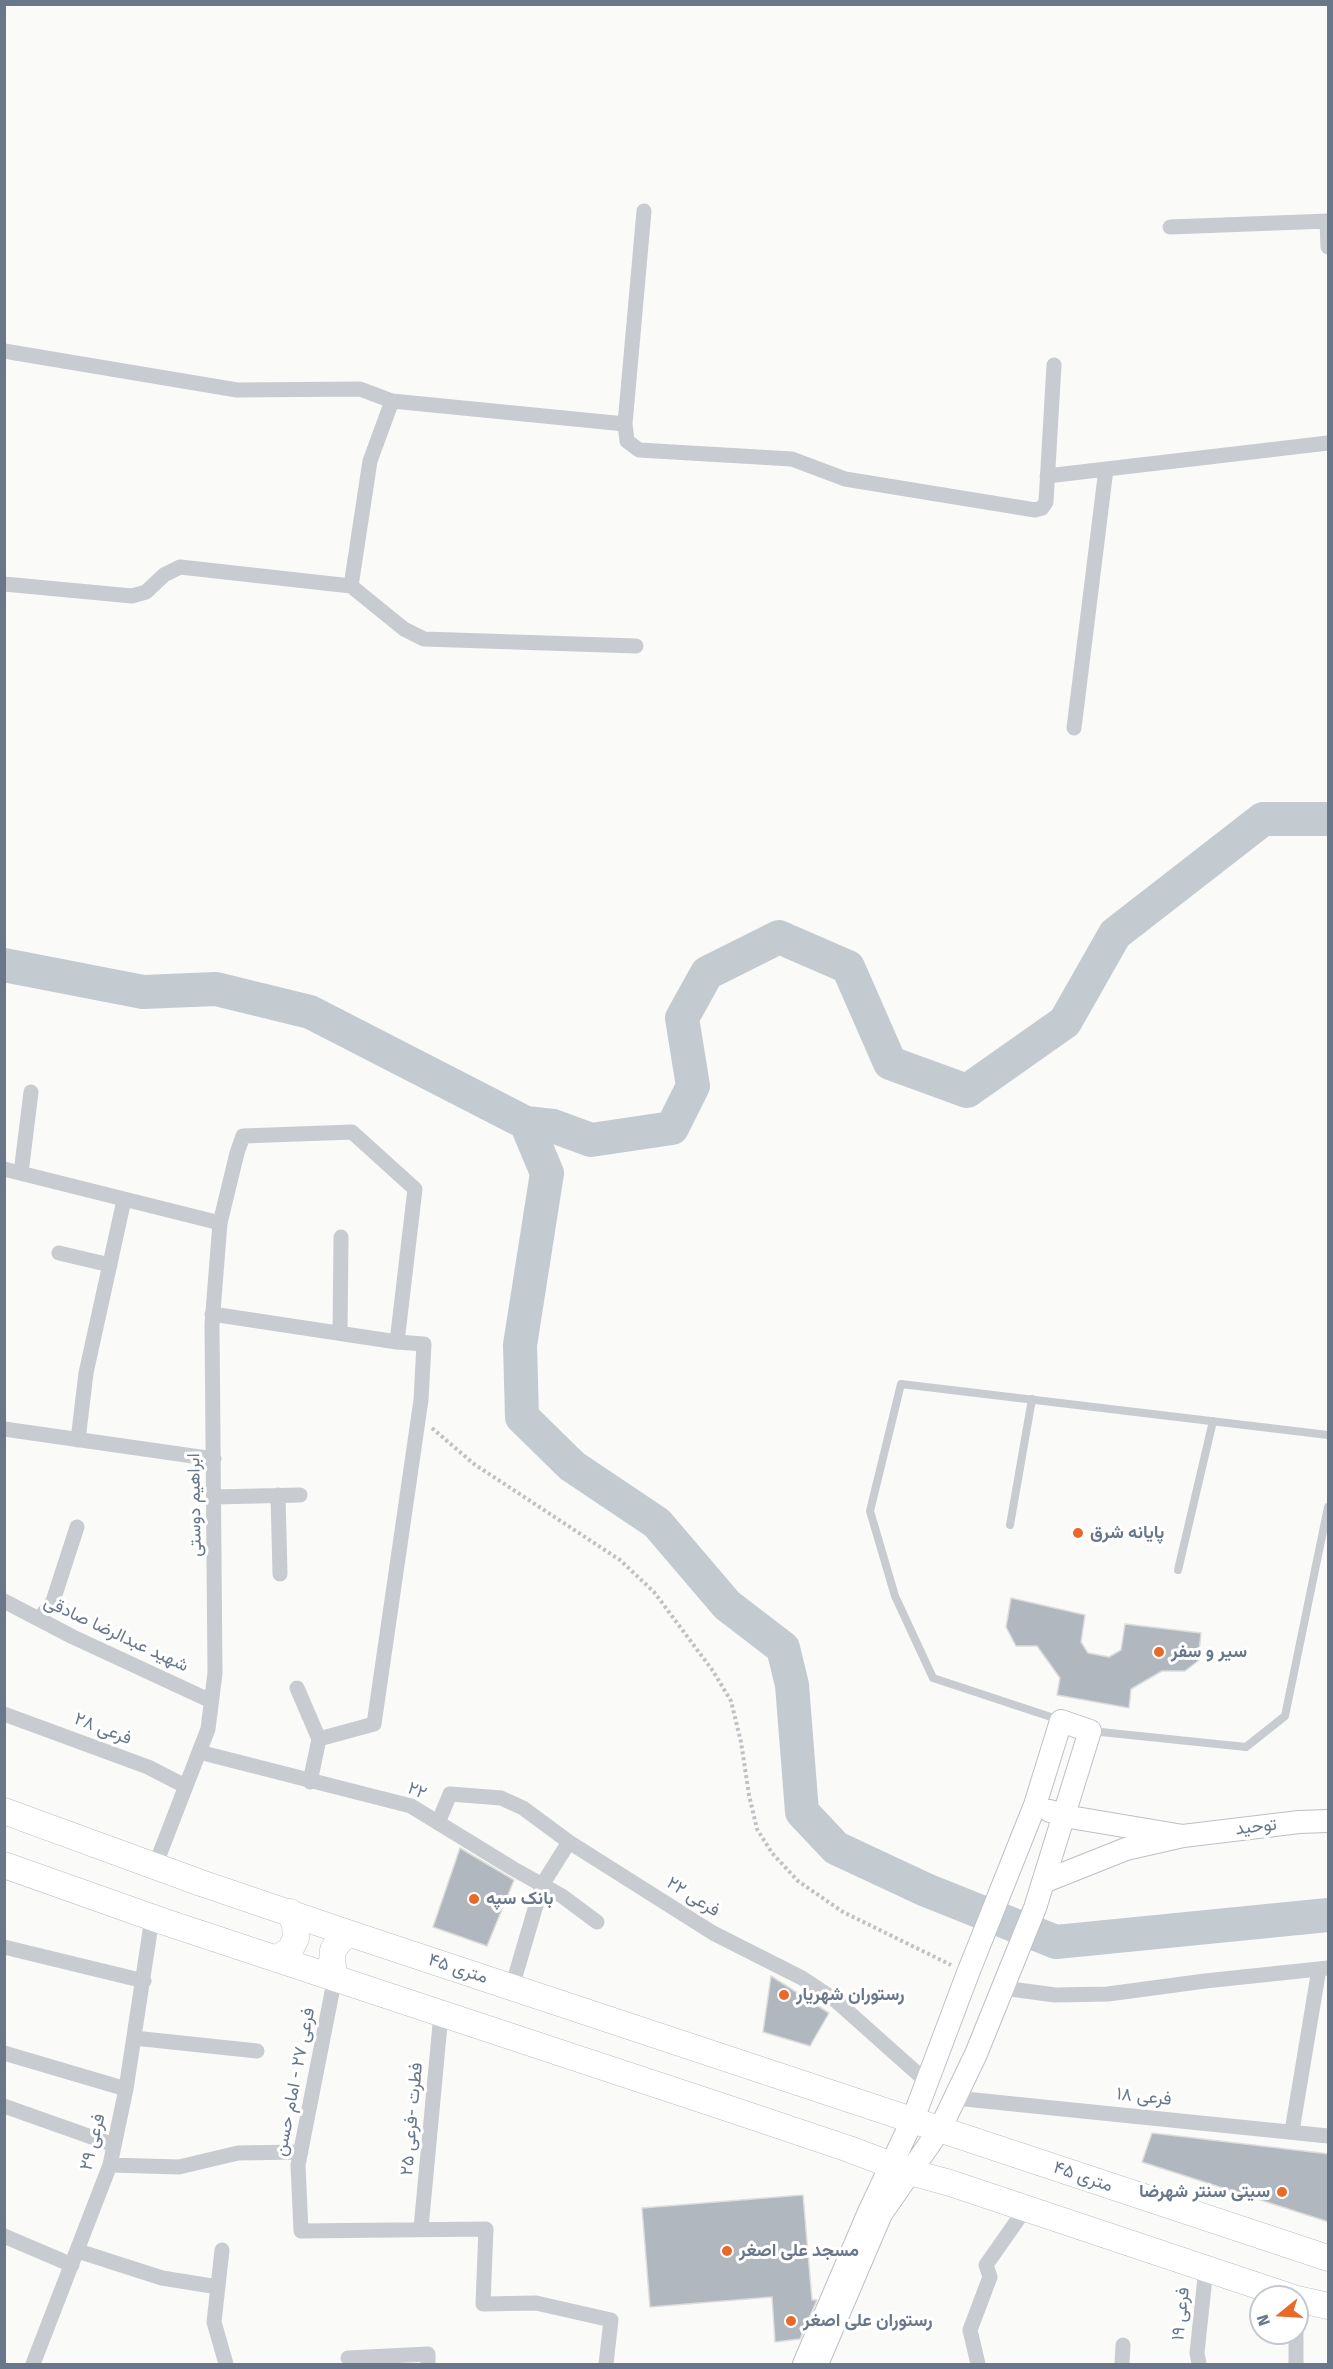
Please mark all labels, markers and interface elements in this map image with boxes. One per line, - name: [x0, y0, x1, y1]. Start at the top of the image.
- street label: ابراهیم دوستی: [183, 1453, 207, 1557]
- place label: پایانه شرق: [1090, 1522, 1164, 1544]
- marker: پایانه شرق: [1071, 1526, 1085, 1540]
- street label: شهید عبدالرضا صادقی: [40, 1591, 192, 1677]
- place label: سیر و سفر: [1171, 1641, 1247, 1663]
- marker: سیر و سفر: [1152, 1645, 1166, 1659]
- street label: فرعی ۲۸: [71, 1708, 135, 1750]
- street label: ۲۲: [404, 1777, 430, 1805]
- street label: توحید: [1234, 1814, 1278, 1840]
- street label: فرعی ۲۲: [662, 1872, 724, 1922]
- place label: بانک سپه: [486, 1888, 554, 1910]
- marker: بانک سپه: [467, 1892, 481, 1906]
- street label: ۴۵ متری: [425, 1949, 491, 1989]
- place label: رستوران شهریار: [796, 1984, 905, 2006]
- marker: رستوران شهریار: [777, 1988, 791, 2002]
- street label: فرعی ۲۷ - امام حسن: [270, 2006, 320, 2158]
- street label: فطرت -فرعی ۲۵: [396, 2062, 428, 2176]
- street label: فرعی ۱۸: [1115, 2083, 1173, 2111]
- street label: فرعی ۲۹: [76, 2111, 110, 2173]
- street label: ۴۵ متری: [1050, 2157, 1116, 2197]
- place label: سیتی سنتر شهرضا: [1139, 2181, 1270, 2203]
- marker: سیتی سنتر شهرضا: [1275, 2185, 1289, 2199]
- place label: مسجد علی اصغر: [739, 2240, 859, 2262]
- marker: مسجد علی اصغر: [720, 2244, 734, 2258]
- north arrow: [1249, 2285, 1309, 2345]
- street label: فرعی ۱۹: [1167, 2286, 1195, 2342]
- place label: رستوران علی اصغر: [803, 2310, 933, 2332]
- text: N: [1253, 2312, 1274, 2328]
- marker: رستوران علی اصغر: [784, 2314, 798, 2328]

